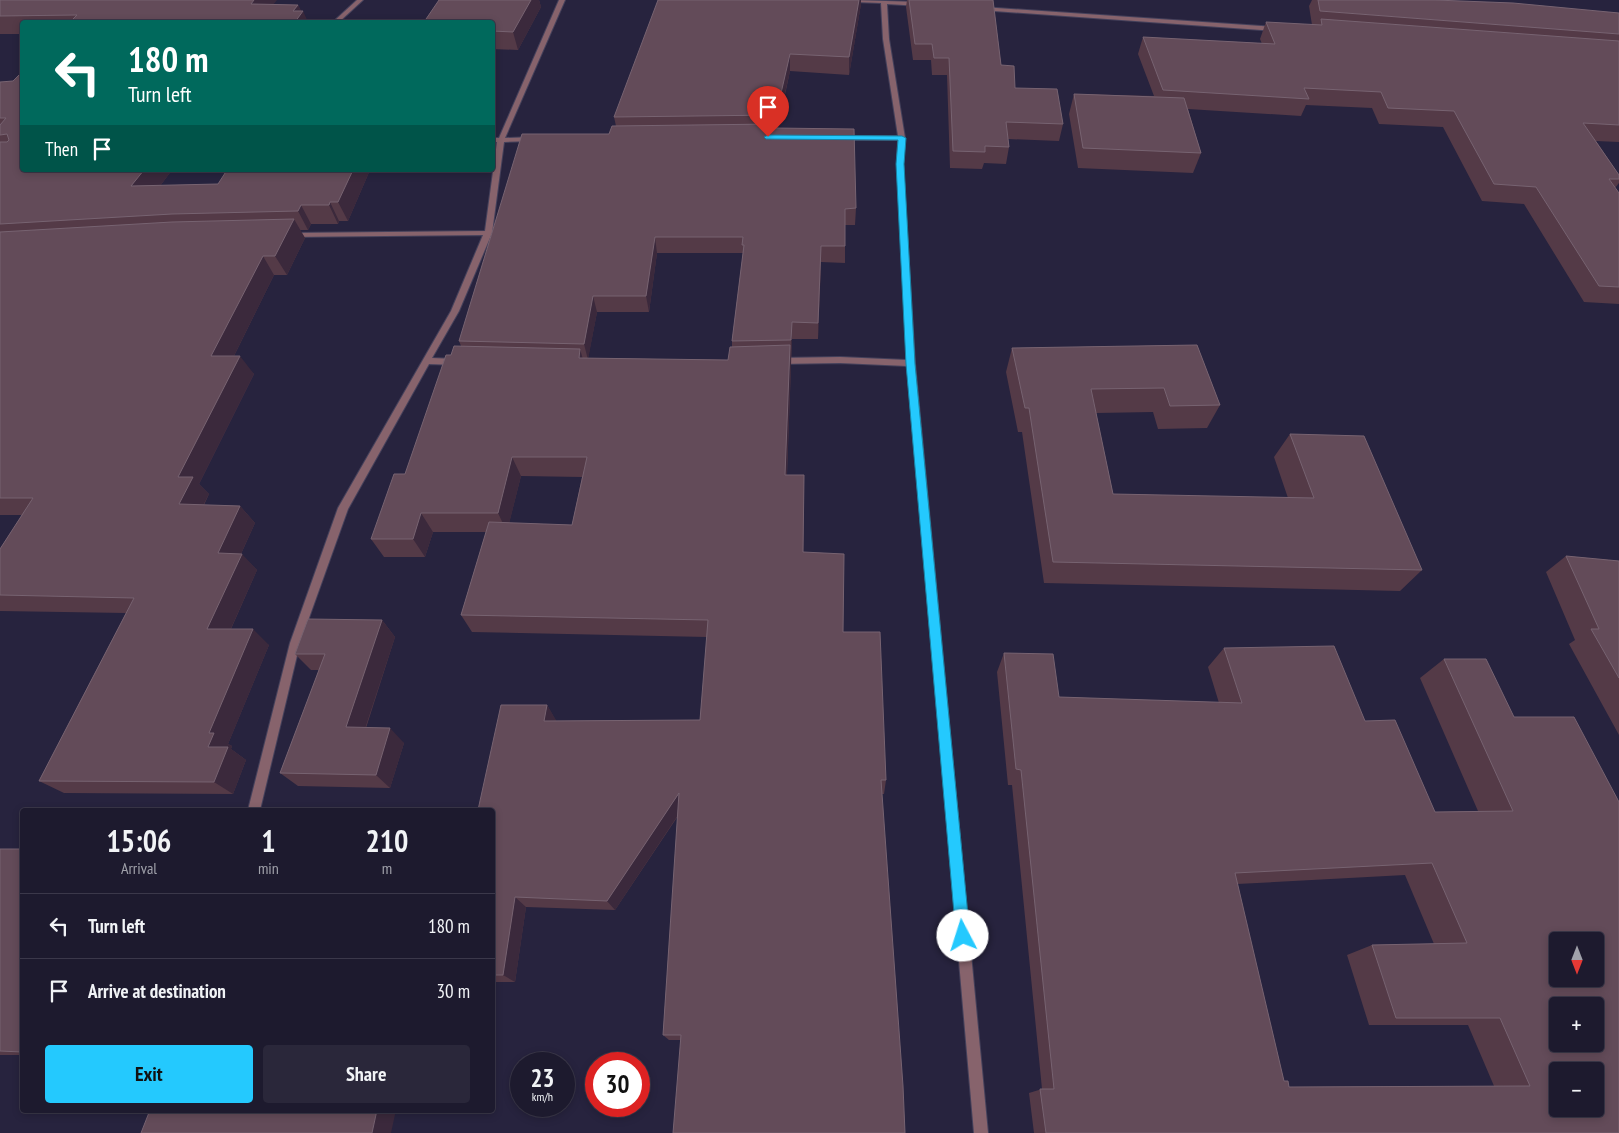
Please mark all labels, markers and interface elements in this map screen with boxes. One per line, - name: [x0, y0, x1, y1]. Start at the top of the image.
- text: 180 m: [128, 36, 209, 82]
- icon: left: [45, 40, 110, 105]
- text: Turn left: [128, 80, 192, 108]
- pin: [747, 86, 789, 137]
- icon: arrive: [754, 93, 782, 121]
- icon: arrive: [88, 135, 116, 163]
- text: Then: [45, 137, 78, 161]
- text: 15:06: [107, 821, 171, 860]
- text: 1: [261, 821, 276, 860]
- text: 210: [365, 821, 408, 860]
- text: Arrival: [121, 858, 157, 878]
- text: min: [258, 858, 279, 878]
- text: m: [382, 858, 392, 878]
- position arrow: [936, 909, 988, 961]
- icon: left: [45, 912, 73, 940]
- text: Turn left: [88, 914, 145, 938]
- text: 180 m: [428, 914, 470, 938]
- north arrow: [1549, 932, 1604, 988]
- map controls: [1549, 932, 1604, 1117]
- icon: arrive: [45, 977, 73, 1005]
- text: Arrive at destination: [88, 979, 226, 1003]
- text: 30 m: [437, 979, 470, 1003]
- button: +: [1549, 997, 1604, 1052]
- button: Exit: [45, 1045, 253, 1103]
- button: Share: [263, 1045, 470, 1103]
- speed limit sign: 30: [585, 1052, 650, 1117]
- text: 23: [531, 1062, 554, 1094]
- button: −: [1549, 1062, 1604, 1117]
- text: km/h: [532, 1089, 553, 1104]

